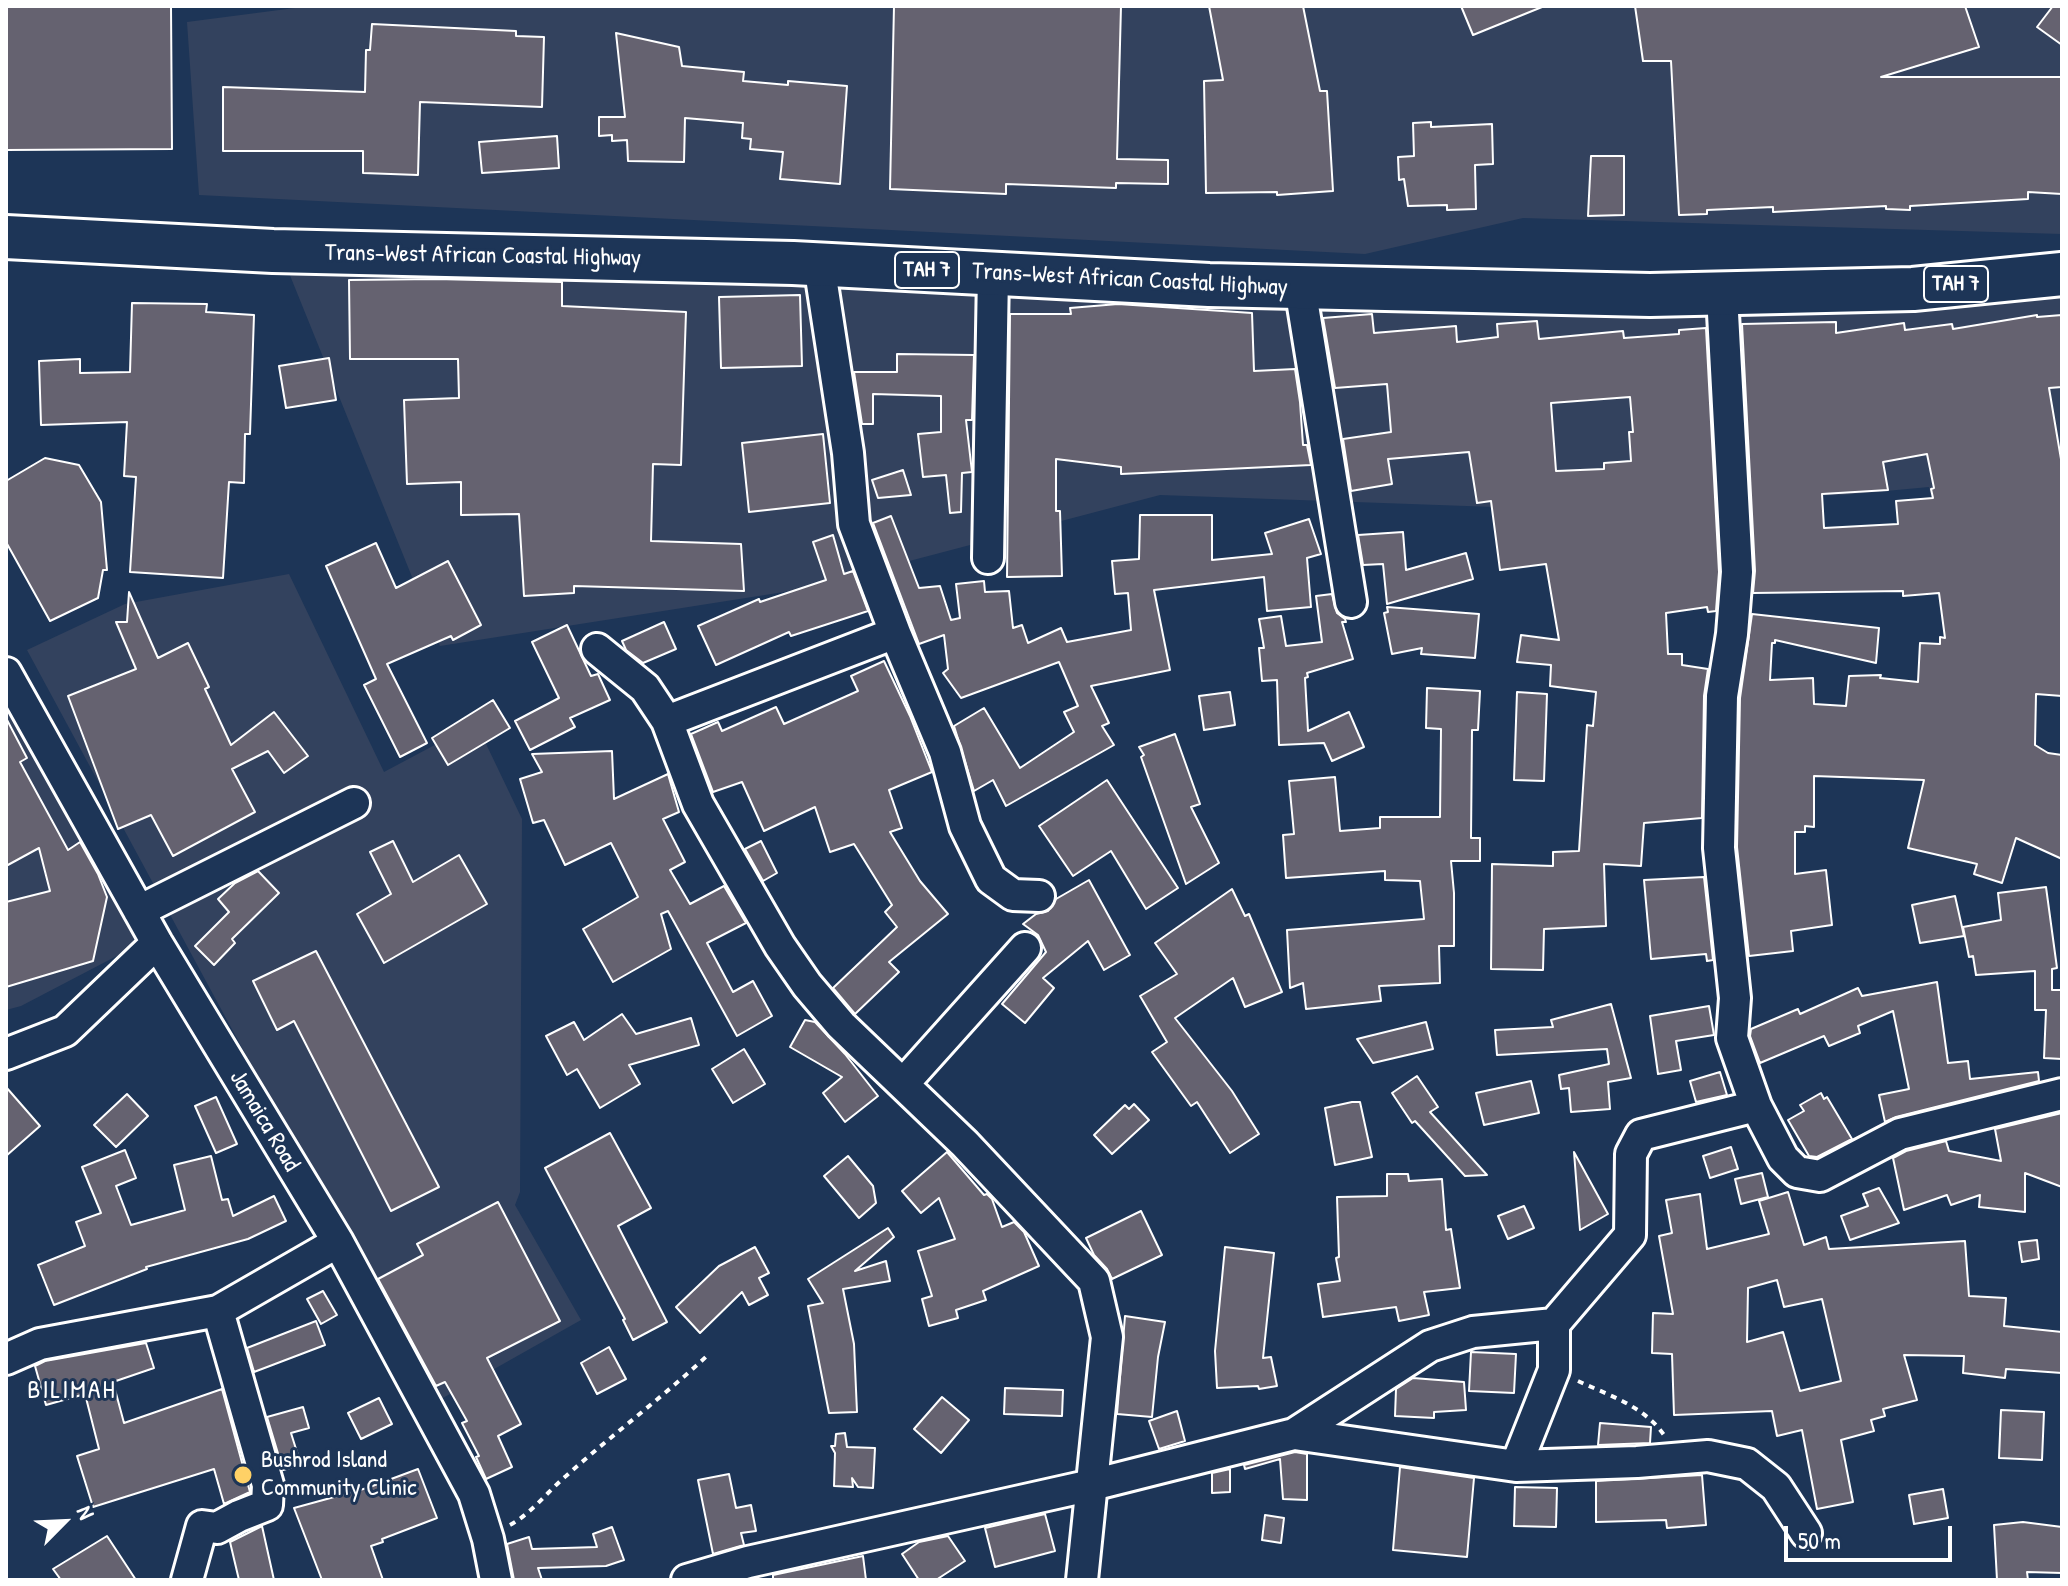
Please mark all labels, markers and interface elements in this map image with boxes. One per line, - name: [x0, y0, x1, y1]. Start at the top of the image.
- street label: Trans-West African Coastal Highway: [325, 239, 641, 273]
- road number: TAH 7: [895, 252, 959, 288]
- street label: Trans-West African Coastal Highway: [971, 257, 1289, 303]
- road number: TAH 7: [1924, 266, 1988, 302]
- street label: Jamaica Road: [223, 1065, 305, 1177]
- district label: BILIMAH: [27, 1375, 117, 1407]
- place label: Bushrod Island Community Clinic: [261, 1447, 417, 1503]
- marker: Bushrod Island Community Clinic: [232, 1464, 254, 1486]
- north arrow: [24, 1482, 104, 1562]
- text: N: [70, 1501, 102, 1524]
- scale bar: [1788, 1510, 1956, 1560]
- text: 50 m: [1798, 1524, 1841, 1556]

